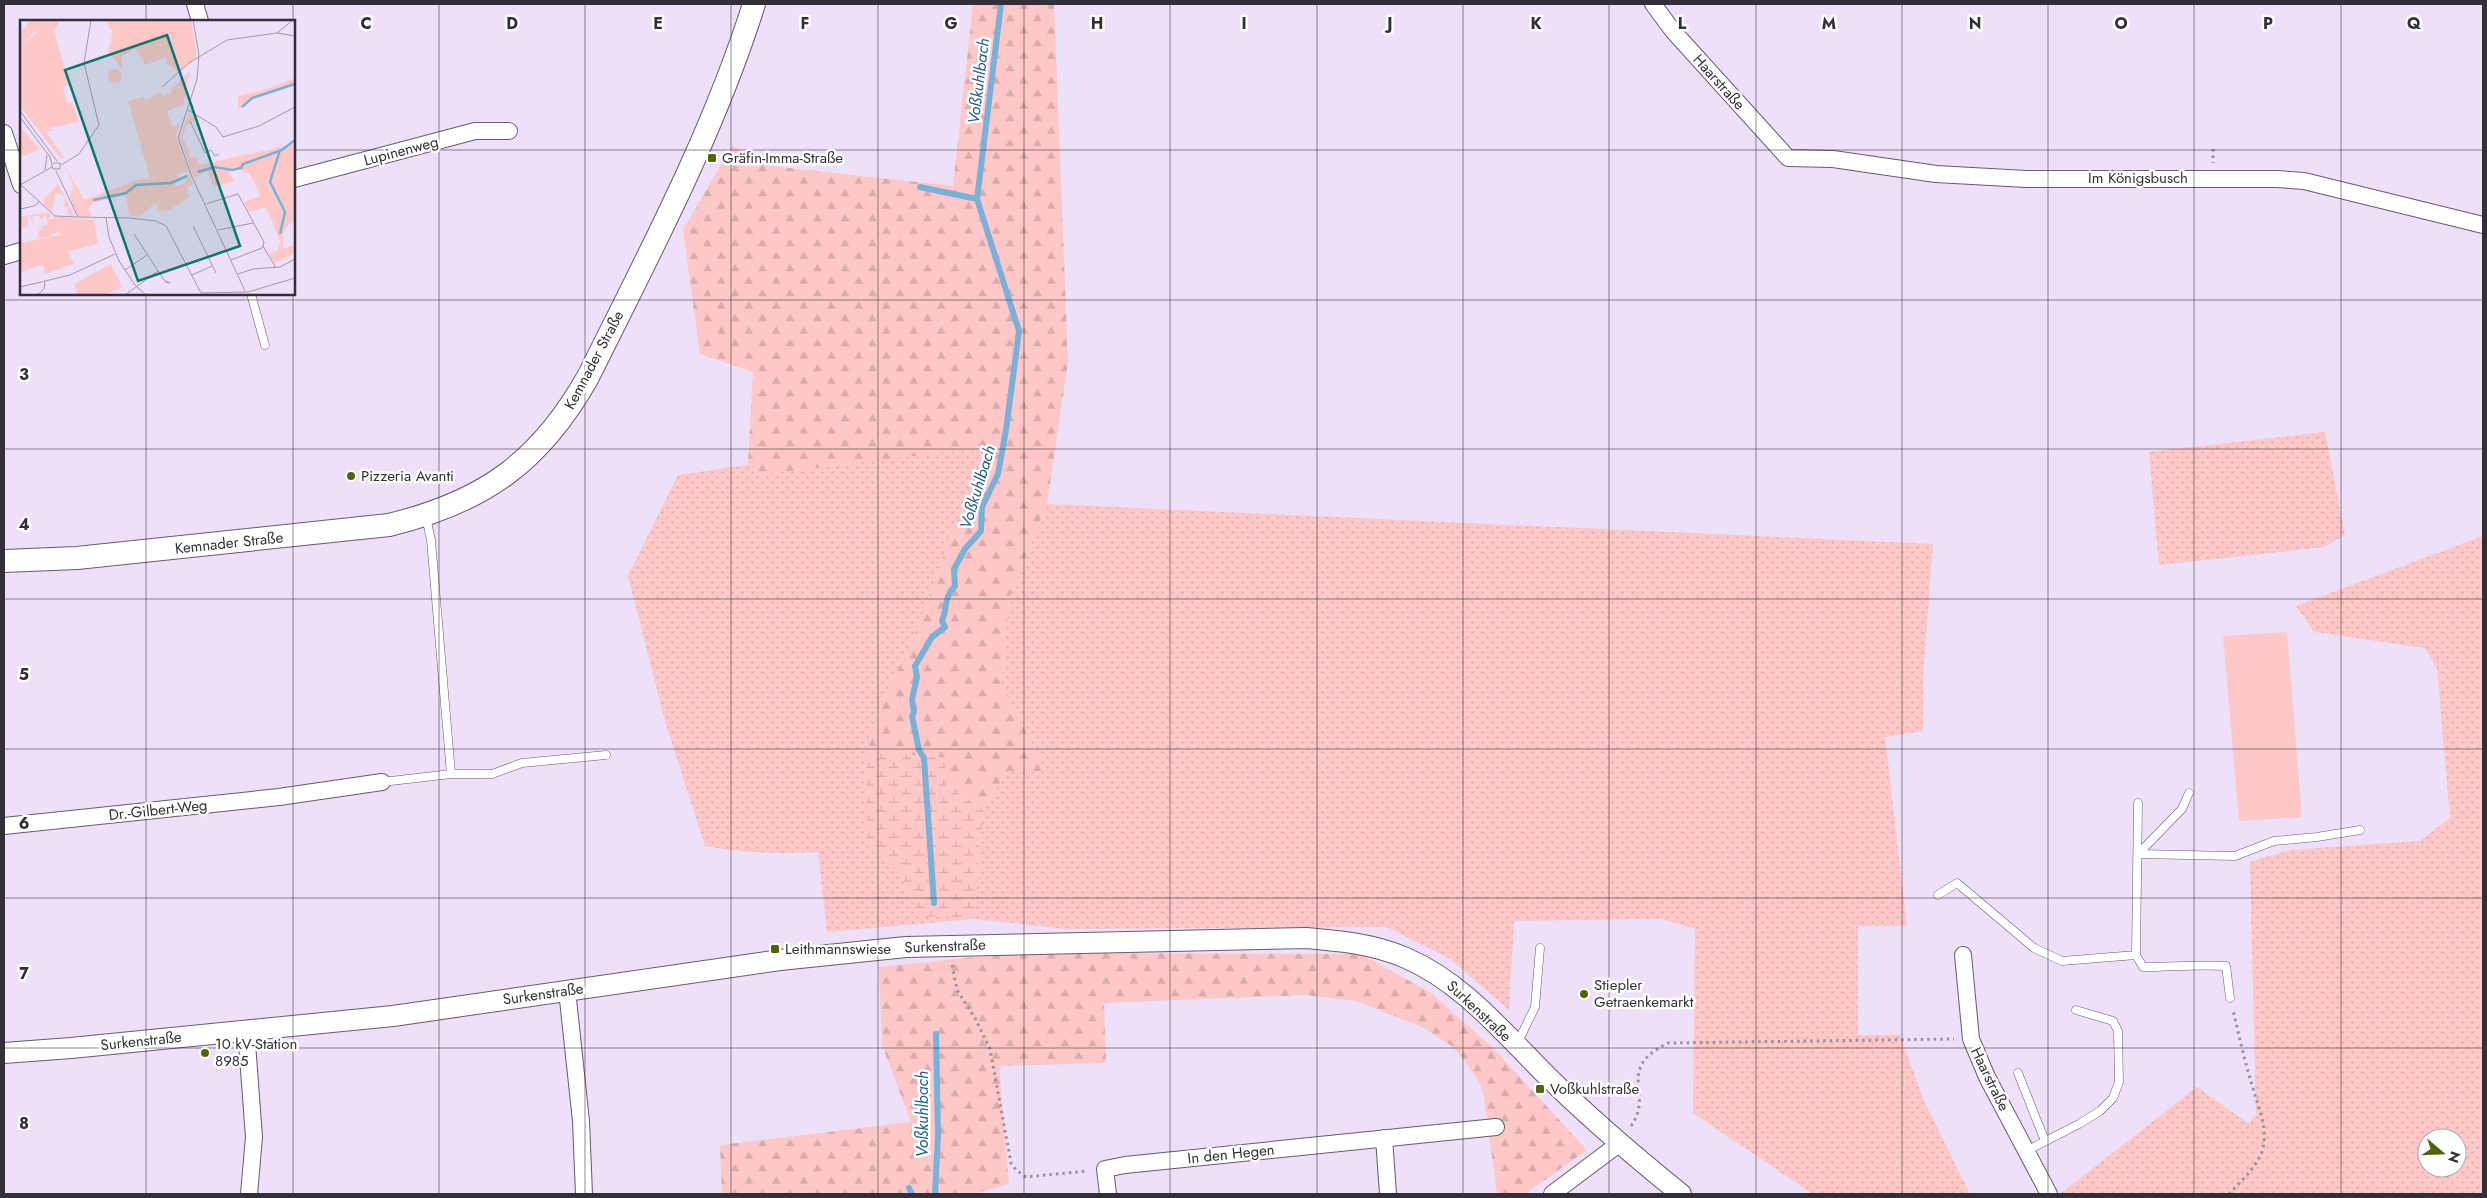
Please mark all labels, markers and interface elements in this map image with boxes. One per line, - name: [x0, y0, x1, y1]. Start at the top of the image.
- text: C: [360, 12, 372, 35]
- text: D: [506, 12, 518, 35]
- text: E: [653, 12, 663, 35]
- text: F: [801, 12, 809, 35]
- text: G: [944, 12, 958, 35]
- text: H: [1091, 12, 1103, 35]
- text: I: [1241, 12, 1247, 35]
- text: J: [1384, 12, 1393, 35]
- text: K: [1530, 12, 1542, 35]
- text: L: [1678, 12, 1687, 35]
- text: M: [1822, 12, 1836, 35]
- text: N: [1969, 12, 1981, 35]
- text: O: [2114, 12, 2128, 35]
- text: P: [2263, 12, 2273, 35]
- text: Q: [2407, 12, 2421, 35]
- inset map: [20, 20, 295, 295]
- water label: Voßkuhlbach: [962, 37, 995, 125]
- street label: Haarstraße: [1688, 49, 1750, 115]
- street label: Lupinenweg: [361, 130, 441, 172]
- place label: Gräfin-Imma-Straße: [722, 147, 843, 169]
- marker: Gräfin-Imma-Straße: [706, 152, 718, 164]
- street label: Im Königsbusch: [2088, 167, 2188, 189]
- street label: Kemnader Straße: [559, 307, 629, 413]
- text: 3: [19, 363, 29, 386]
- water label: Voßkuhlbach: [954, 443, 1001, 532]
- place label: Pizzeria Avanti: [361, 465, 454, 487]
- marker: Pizzeria Avanti: [345, 470, 357, 482]
- text: 4: [18, 513, 30, 536]
- street label: Kemnader Straße: [174, 526, 285, 560]
- text: 5: [19, 663, 29, 686]
- street label: Dr.-Gilbert-Weg: [108, 794, 208, 826]
- text: 6: [19, 812, 29, 835]
- street label: Surkenstraße: [904, 934, 986, 958]
- place label: Leithmannswiese: [785, 938, 891, 960]
- marker: Leithmannswiese: [769, 943, 781, 955]
- text: 7: [19, 962, 29, 985]
- place label: Stiepler Getraenkemarkt: [1594, 974, 1694, 1013]
- street label: Surkenstraße: [1442, 975, 1516, 1047]
- street label: Surkenstraße: [501, 977, 585, 1011]
- marker: Stiepler Getraenkemarkt: [1578, 988, 1590, 1000]
- street label: Surkenstraße: [99, 1026, 183, 1056]
- place label: 10 kV-Station 8985: [215, 1033, 297, 1072]
- street label: Haarstraße: [1965, 1043, 2015, 1115]
- marker: 10 kV-Station 8985: [199, 1047, 211, 1059]
- water label: Voßkuhlbach: [911, 1071, 934, 1157]
- place label: Voßkuhlstraße: [1550, 1078, 1639, 1100]
- marker: Voßkuhlstraße: [1534, 1083, 1546, 1095]
- text: 8: [19, 1112, 29, 1135]
- north arrow: [2417, 1128, 2467, 1178]
- street label: In den Hegen: [1186, 1138, 1276, 1170]
- text: N: [2443, 1149, 2466, 1166]

